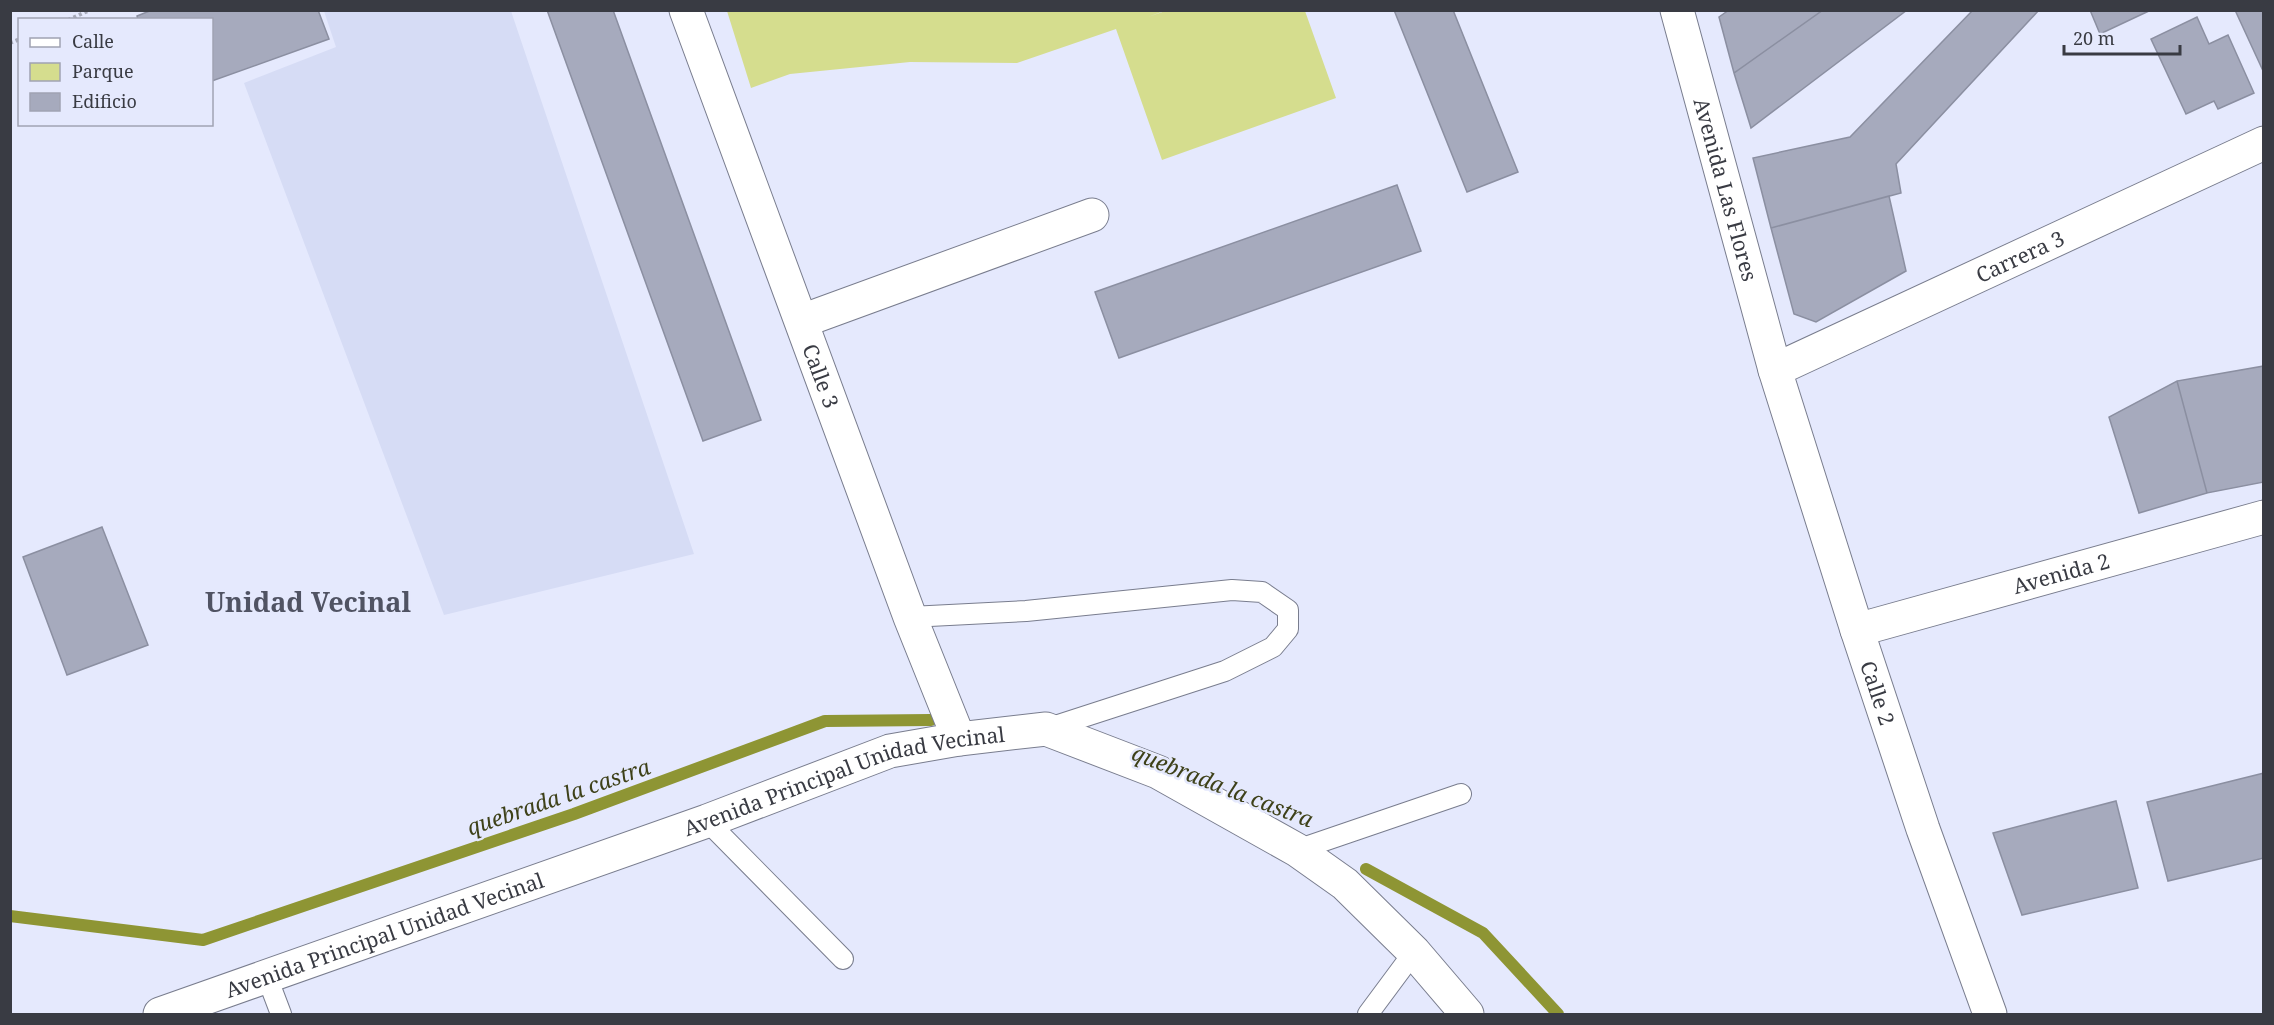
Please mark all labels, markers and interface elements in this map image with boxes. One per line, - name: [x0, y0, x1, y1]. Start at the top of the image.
- legend: [18, 18, 213, 126]
- scale bar: [2064, 18, 2180, 56]
- text: 20 m: [2073, 26, 2115, 50]
- text: Calle: [72, 29, 114, 53]
- text: Parque: [72, 59, 134, 83]
- text: Edificio: [72, 89, 137, 113]
- street label: Avenida Las Flores: [1688, 95, 1764, 284]
- street label: Carrera 3: [1971, 224, 2069, 289]
- street label: Calle 3: [796, 340, 846, 412]
- street label: Avenida 2: [2010, 547, 2113, 600]
- district label: Unidad Vecinal: [205, 583, 412, 620]
- street label: Calle 2: [1854, 657, 1902, 729]
- street label: Avenida Principal Unidad Vecinal: [680, 720, 1007, 842]
- water label: quebrada la castra: [1128, 737, 1318, 833]
- water label: quebrada la castra: [462, 750, 654, 841]
- street label: Avenida Principal Unidad Vecinal: [221, 866, 548, 1004]

